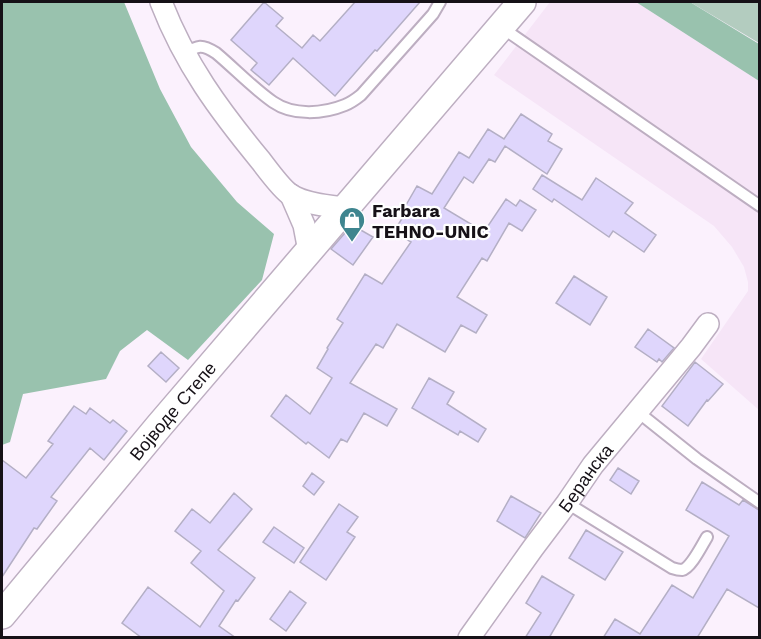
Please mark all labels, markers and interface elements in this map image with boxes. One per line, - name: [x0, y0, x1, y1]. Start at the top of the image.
- place label: Farbara TEHNO-UNIC: [372, 200, 489, 242]
- shop icon: Farbara TEHNO-UNIC: [337, 205, 367, 243]
- street label: Војводе Степе: [125, 357, 220, 464]
- street label: Беранска: [554, 439, 617, 516]

